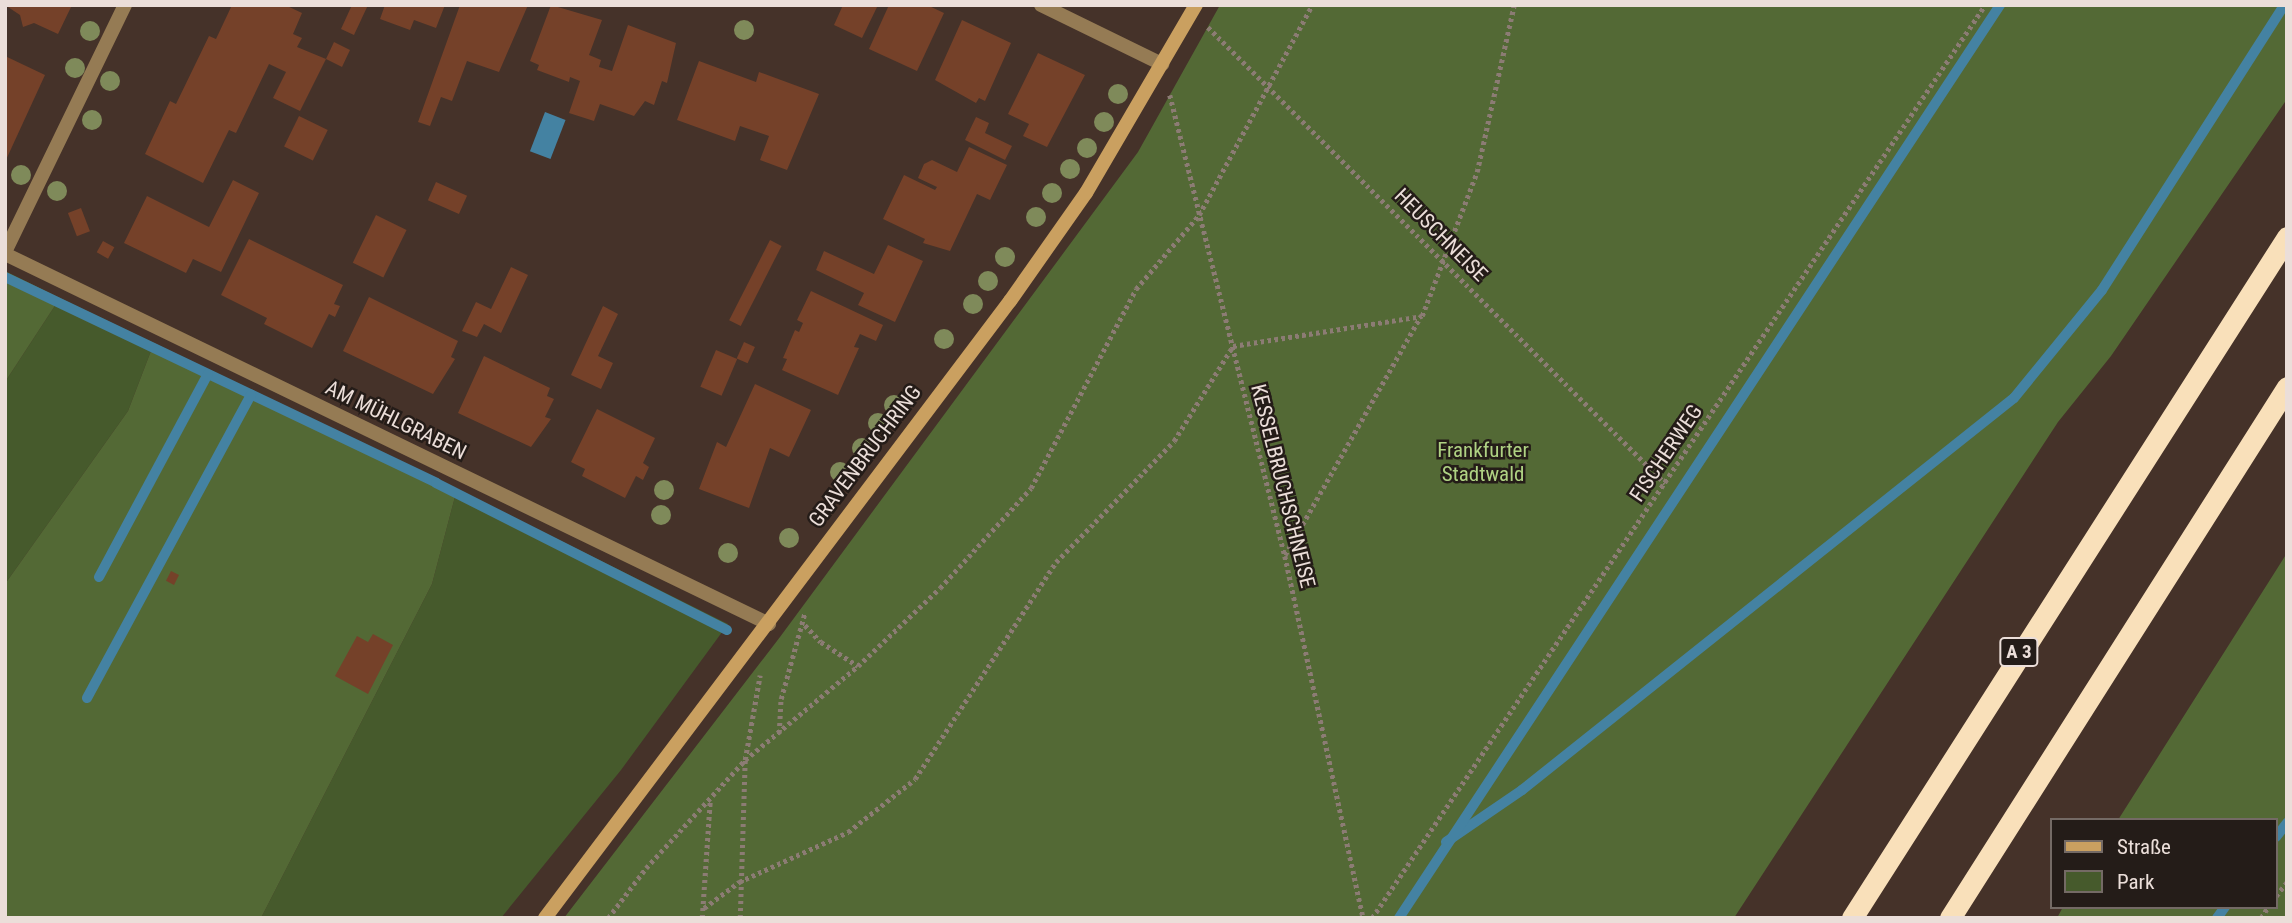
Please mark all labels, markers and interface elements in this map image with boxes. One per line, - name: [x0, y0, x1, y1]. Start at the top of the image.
- street label: HEUSCHNEISE: [1389, 183, 1493, 287]
- street label: AM MÜHLGRABEN: [322, 375, 470, 465]
- street label: GRAVENBRUCHRING: [803, 380, 927, 532]
- street label: KESSELBRUCHSCHNEISE: [1245, 381, 1321, 591]
- street label: FISCHERWEG: [1624, 400, 1708, 506]
- park label: Frankfurter Stadtwald: [1437, 437, 1529, 487]
- road number: A 3: [1998, 636, 2040, 667]
- legend: [2050, 818, 2278, 909]
- text: Straße: [2117, 835, 2171, 859]
- text: Park: [2117, 870, 2154, 894]

